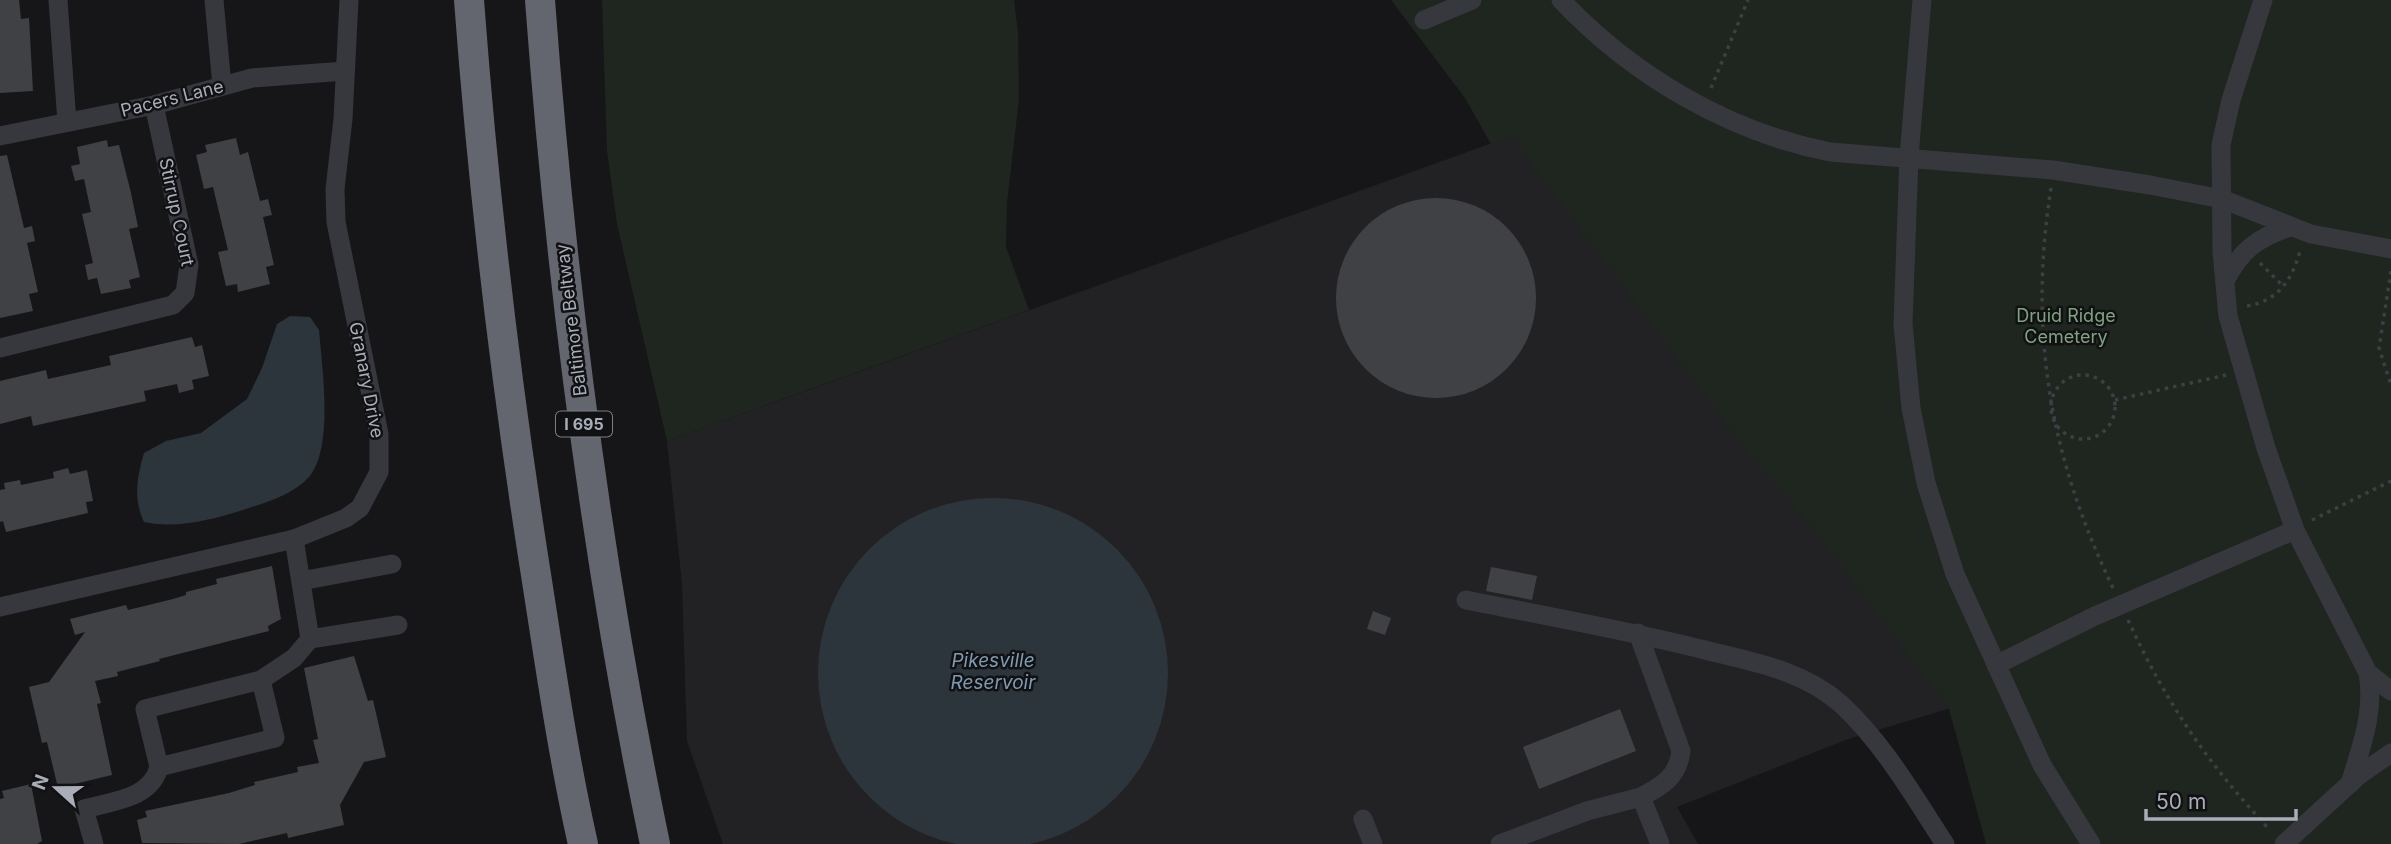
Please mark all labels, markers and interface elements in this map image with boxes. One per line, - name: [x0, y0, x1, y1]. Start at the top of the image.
- street label: Pacers Lane: [118, 75, 226, 121]
- street label: Stirrup Court: [155, 156, 199, 268]
- street label: Baltimore Beltway: [551, 243, 591, 397]
- park label: Druid Ridge Cemetery: [2016, 305, 2116, 347]
- street label: Granary Drive: [345, 320, 389, 440]
- road number: I 695: [556, 412, 612, 436]
- water label: Pikesville Reservoir: [951, 649, 1036, 694]
- north arrow: [21, 753, 91, 823]
- text: N: [27, 771, 54, 793]
- scale bar: [2146, 778, 2296, 822]
- text: 50 m: [2156, 789, 2206, 814]

